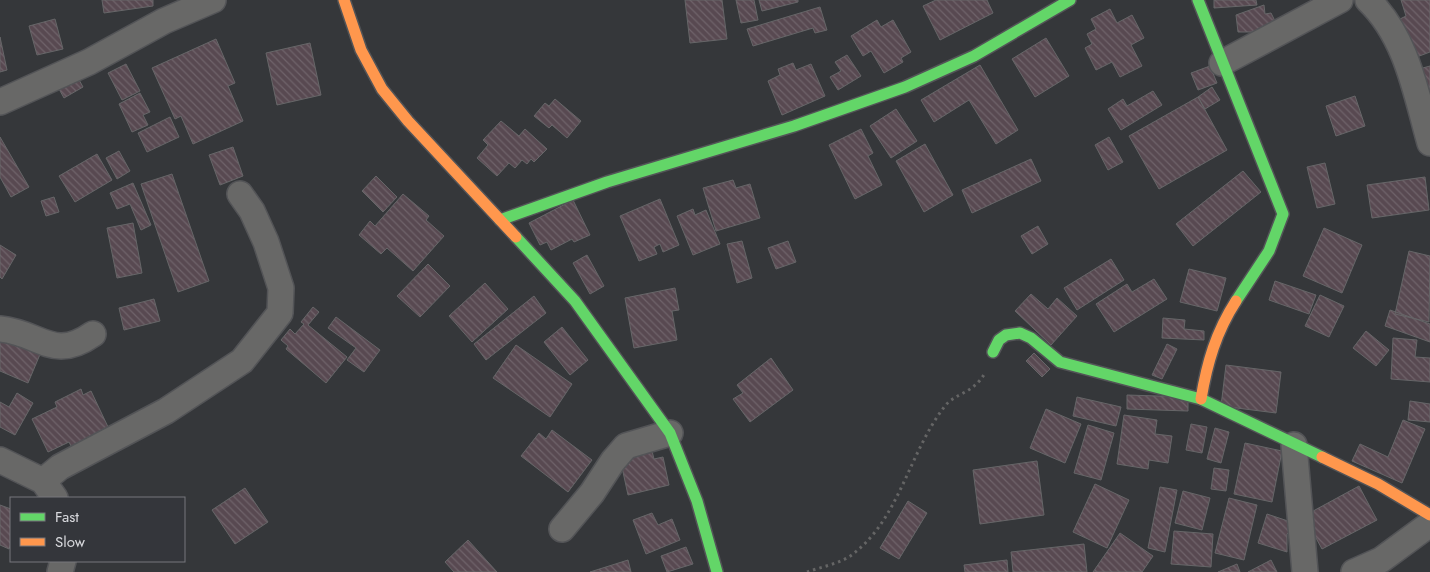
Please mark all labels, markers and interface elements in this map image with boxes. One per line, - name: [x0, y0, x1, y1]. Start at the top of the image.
- legend: [10, 497, 185, 562]
- text: Fast: [55, 506, 79, 528]
- text: Slow: [55, 531, 86, 553]

